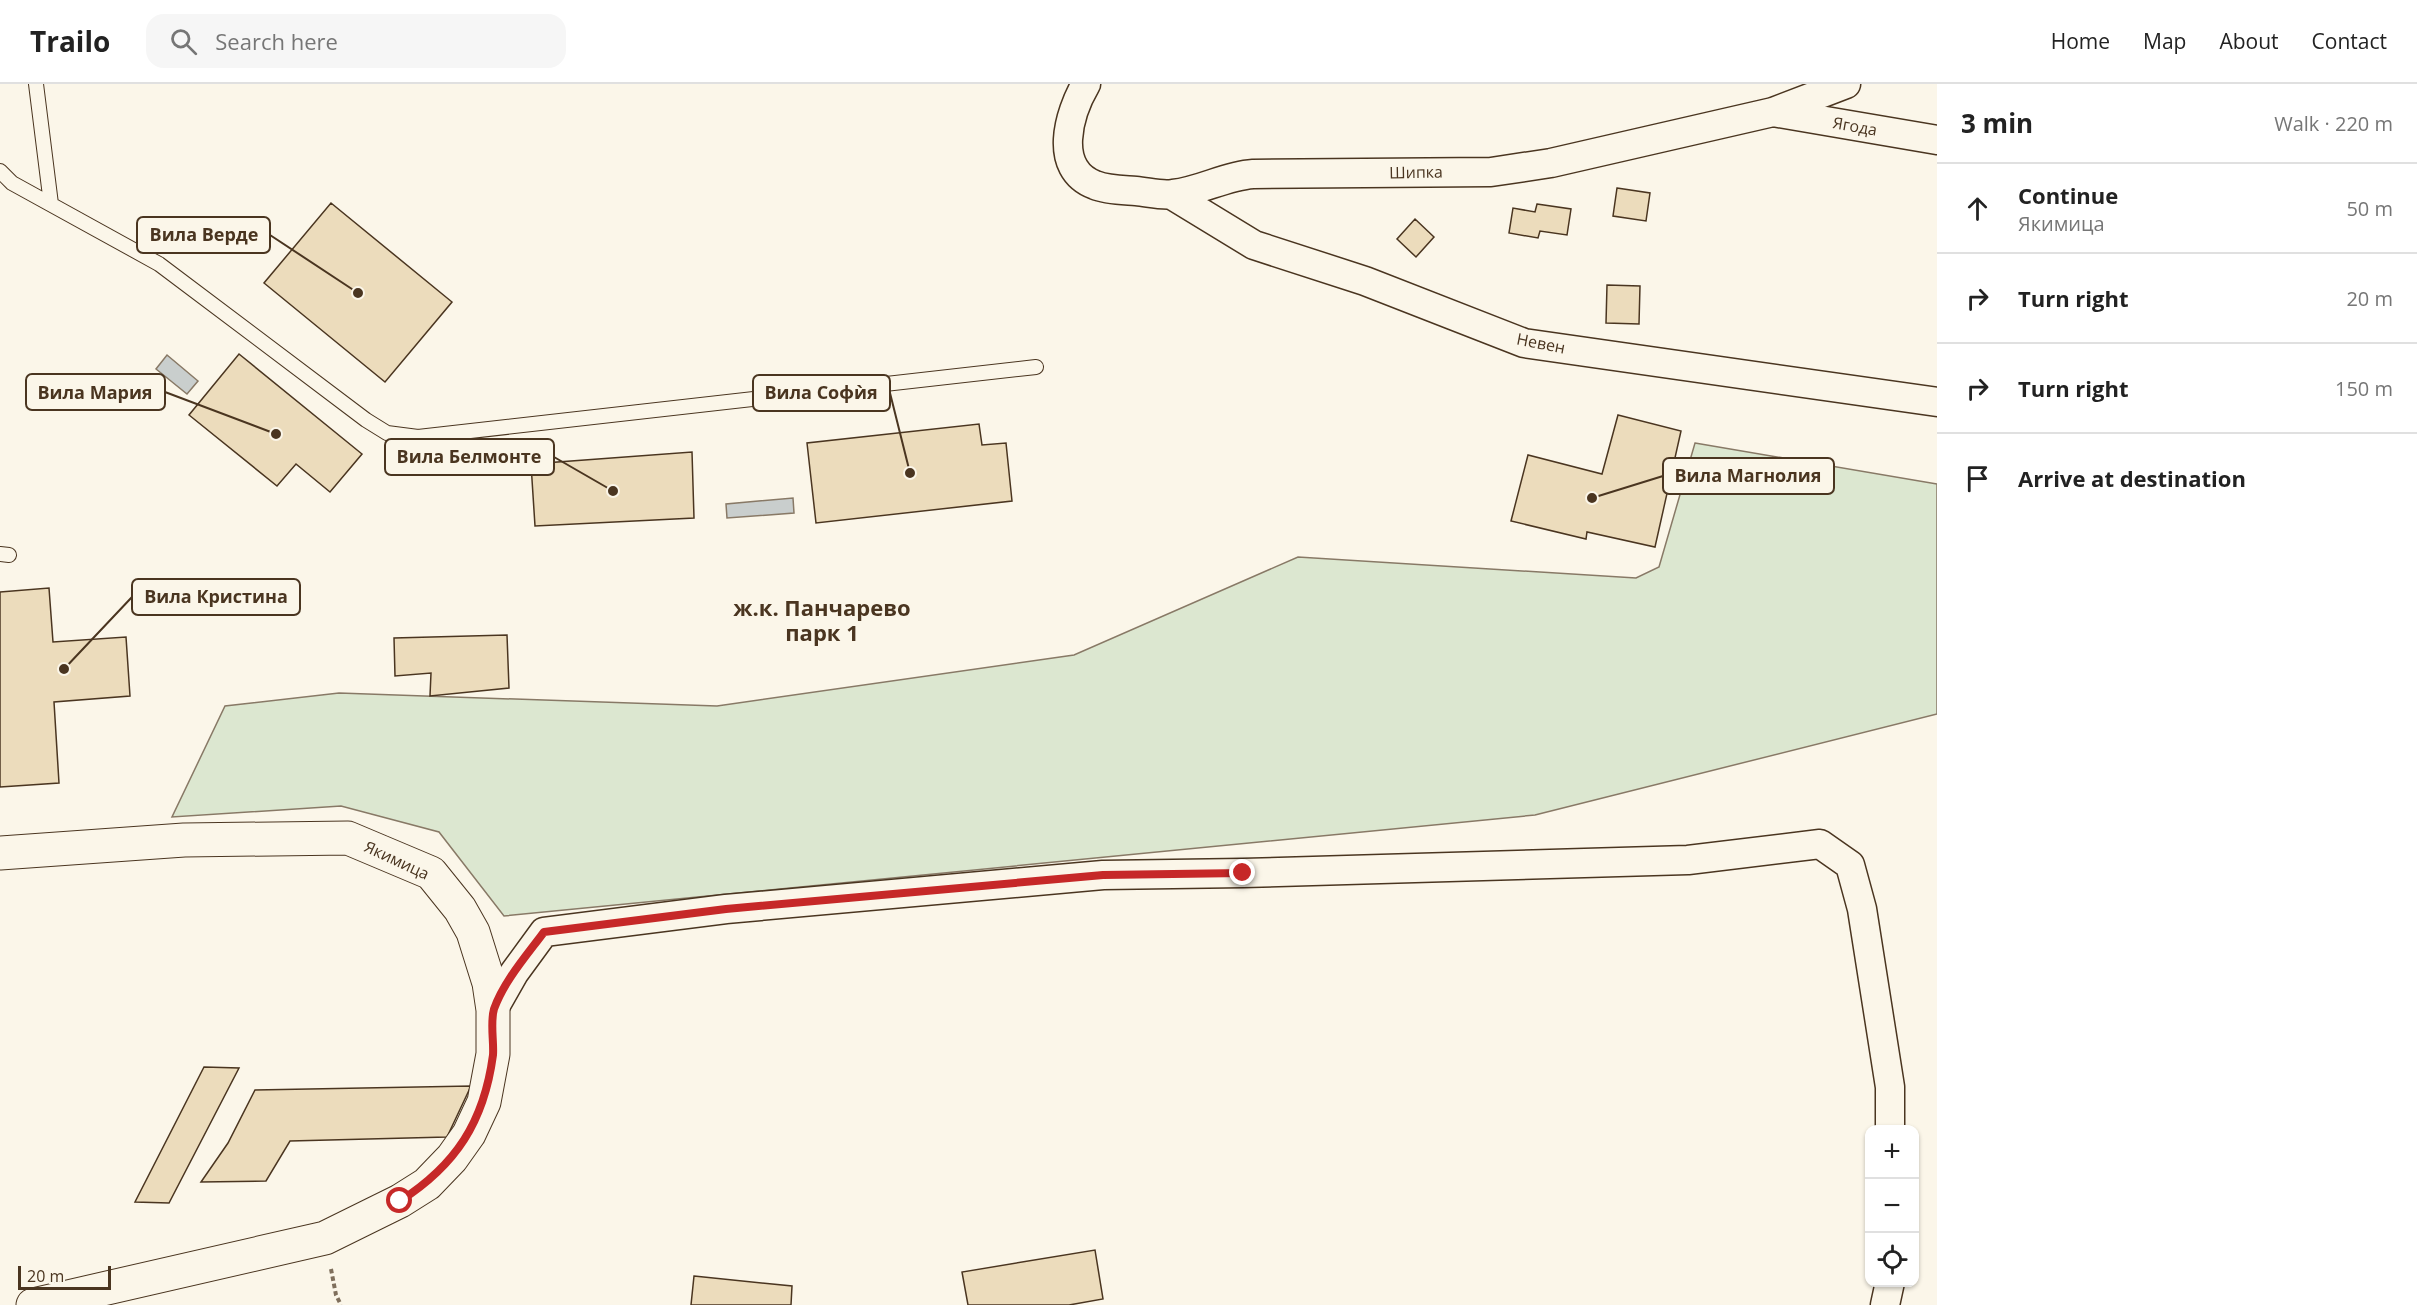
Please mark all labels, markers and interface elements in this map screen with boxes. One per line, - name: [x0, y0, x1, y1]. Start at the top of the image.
- search box: [146, 14, 566, 68]
- text: Trailo: [30, 22, 110, 60]
- icon: search: [167, 25, 200, 58]
- text: Search here: [215, 26, 338, 56]
- text: Home: [2051, 27, 2110, 55]
- text: Map: [2143, 27, 2186, 55]
- text: About: [2219, 27, 2279, 55]
- text: Contact: [2312, 27, 2387, 55]
- text: 3 min: [1961, 105, 2033, 141]
- text: Walk · 220 m: [2274, 110, 2393, 137]
- street label: Ягода: [1831, 111, 1879, 141]
- street label: Шипка: [1389, 161, 1443, 183]
- text: Continue: [2018, 180, 2118, 210]
- icon: ahead: [1961, 192, 1994, 225]
- text: 50 m: [2346, 195, 2393, 222]
- text: Якимица: [2018, 210, 2105, 237]
- callout: Вила Верде: [137, 217, 270, 253]
- text: Вила Верде: [150, 222, 258, 246]
- icon: right: [1961, 282, 1994, 315]
- text: Turn right: [2018, 283, 2129, 313]
- text: 20 m: [2346, 285, 2393, 312]
- street label: Невен: [1515, 328, 1567, 358]
- icon: right: [1961, 372, 1994, 405]
- text: Turn right: [2018, 373, 2129, 403]
- callout: Вила Мария: [26, 374, 165, 410]
- callout: Вила Софѝя: [753, 375, 890, 411]
- text: 150 m: [2335, 375, 2393, 402]
- text: Вила Мария: [37, 380, 153, 404]
- text: Вила Софѝя: [764, 380, 878, 404]
- callout: Вила Белмонте: [385, 439, 554, 475]
- text: Вила Белмонте: [397, 444, 541, 468]
- callout: Вила Магнолия: [1663, 458, 1834, 494]
- icon: arrive: [1961, 462, 1994, 495]
- text: Вила Магнолия: [1675, 463, 1821, 487]
- text: Arrive at destination: [2018, 463, 2246, 493]
- callout: Вила Кристина: [132, 579, 300, 615]
- text: Вила Кристина: [144, 584, 288, 608]
- district label: ж.к. Панчарево парк 1: [733, 592, 911, 647]
- street label: Якимица: [361, 835, 433, 885]
- route end: [1229, 859, 1255, 885]
- map controls: [1865, 1125, 1919, 1287]
- button: +: [1865, 1125, 1919, 1179]
- button: −: [1865, 1179, 1919, 1233]
- route start: [386, 1187, 412, 1213]
- button: locate: [1865, 1233, 1919, 1287]
- scale bar: [18, 1263, 111, 1290]
- text: 20 m: [27, 1265, 64, 1287]

